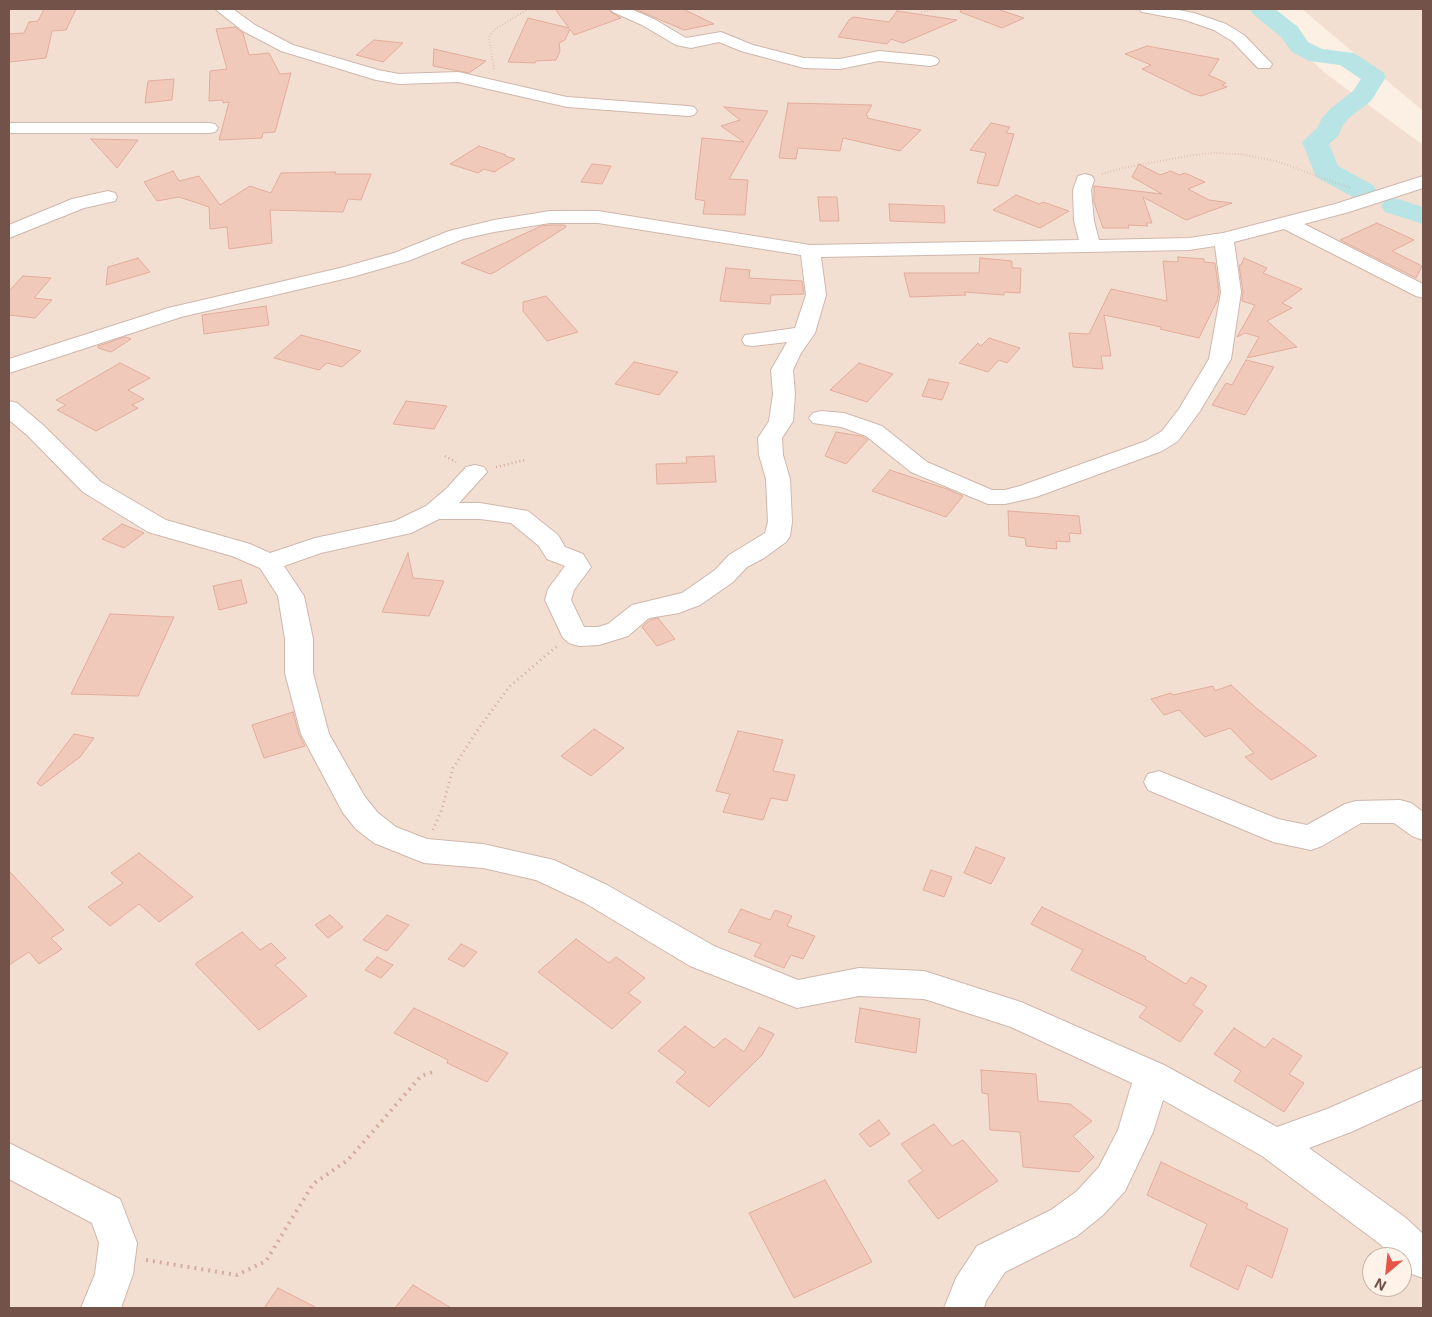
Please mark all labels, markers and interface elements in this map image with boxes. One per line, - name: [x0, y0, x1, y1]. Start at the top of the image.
- north arrow: [1362, 1247, 1412, 1297]
- text: N: [1371, 1275, 1389, 1295]

